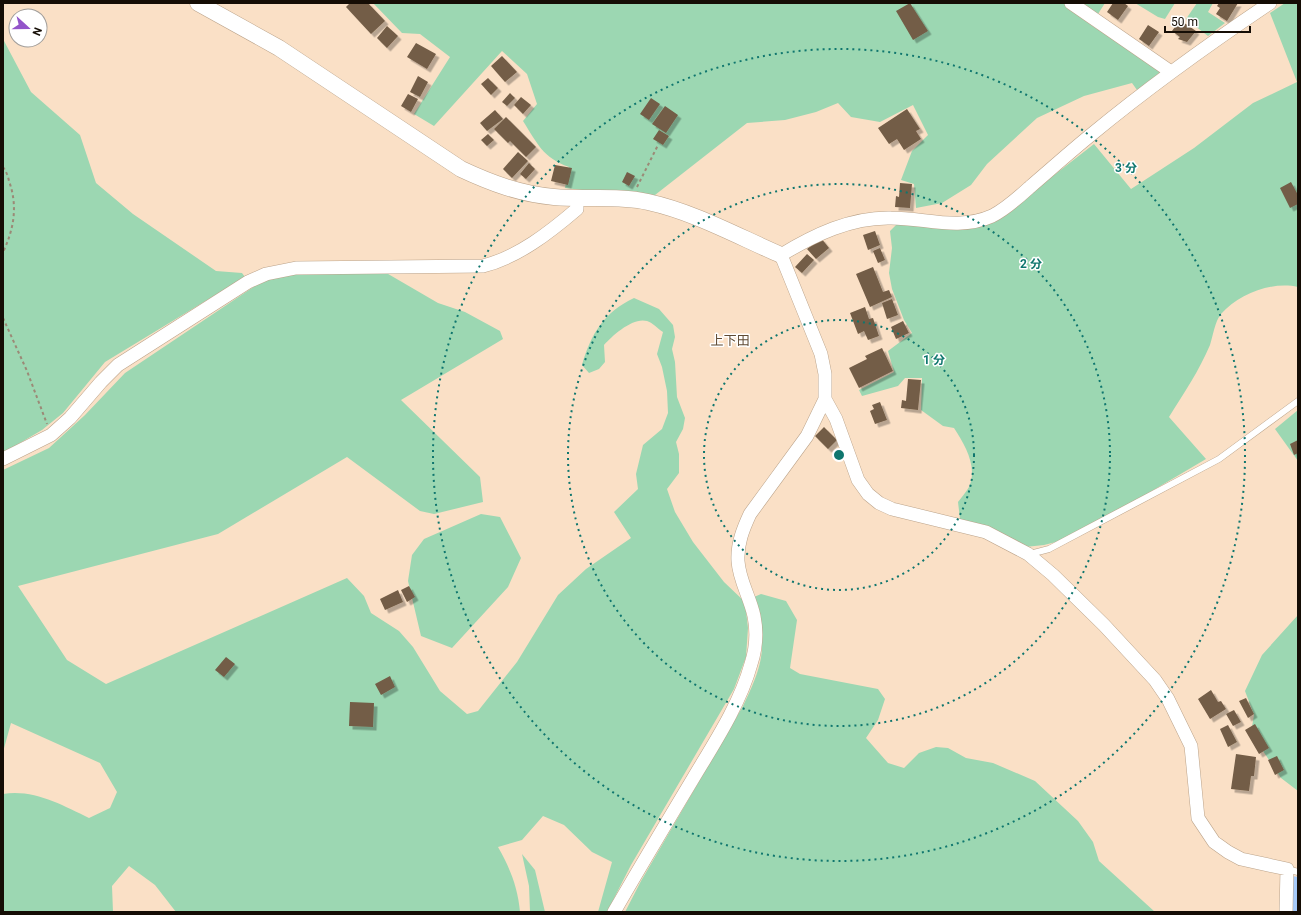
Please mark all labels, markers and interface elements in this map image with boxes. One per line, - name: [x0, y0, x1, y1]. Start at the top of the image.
- north arrow: [8, 8, 48, 48]
- scale bar: [1165, 8, 1250, 34]
- text: 50 m: [1171, 15, 1198, 29]
- text: N: [29, 25, 44, 38]
- text: 3 分: [1115, 161, 1137, 175]
- text: 2 分: [1020, 257, 1042, 271]
- district label: 上下田: [710, 333, 750, 348]
- text: 1 分: [923, 353, 945, 367]
- centre of rings: [832, 448, 846, 462]

